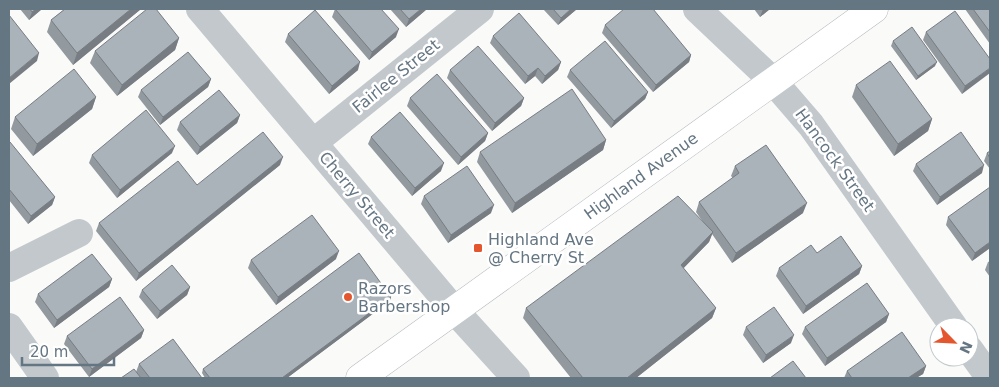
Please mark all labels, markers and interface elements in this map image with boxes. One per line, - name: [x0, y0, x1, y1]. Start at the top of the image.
- street label: Fairlee Street: [349, 35, 443, 117]
- street label: Hancock Street: [791, 105, 879, 215]
- street label: Highland Avenue: [580, 128, 702, 224]
- street label: Cherry Street: [315, 148, 399, 242]
- place label: Highland Ave @ Cherry St: [488, 230, 594, 267]
- marker: Highland Ave @ Cherry St: [472, 242, 484, 254]
- place label: Razors Barbershop: [358, 279, 450, 316]
- marker: Razors Barbershop: [342, 291, 354, 303]
- north arrow: [929, 317, 979, 367]
- scale bar: [22, 334, 115, 366]
- text: N: [956, 339, 976, 356]
- text: 20 m: [30, 343, 68, 361]

